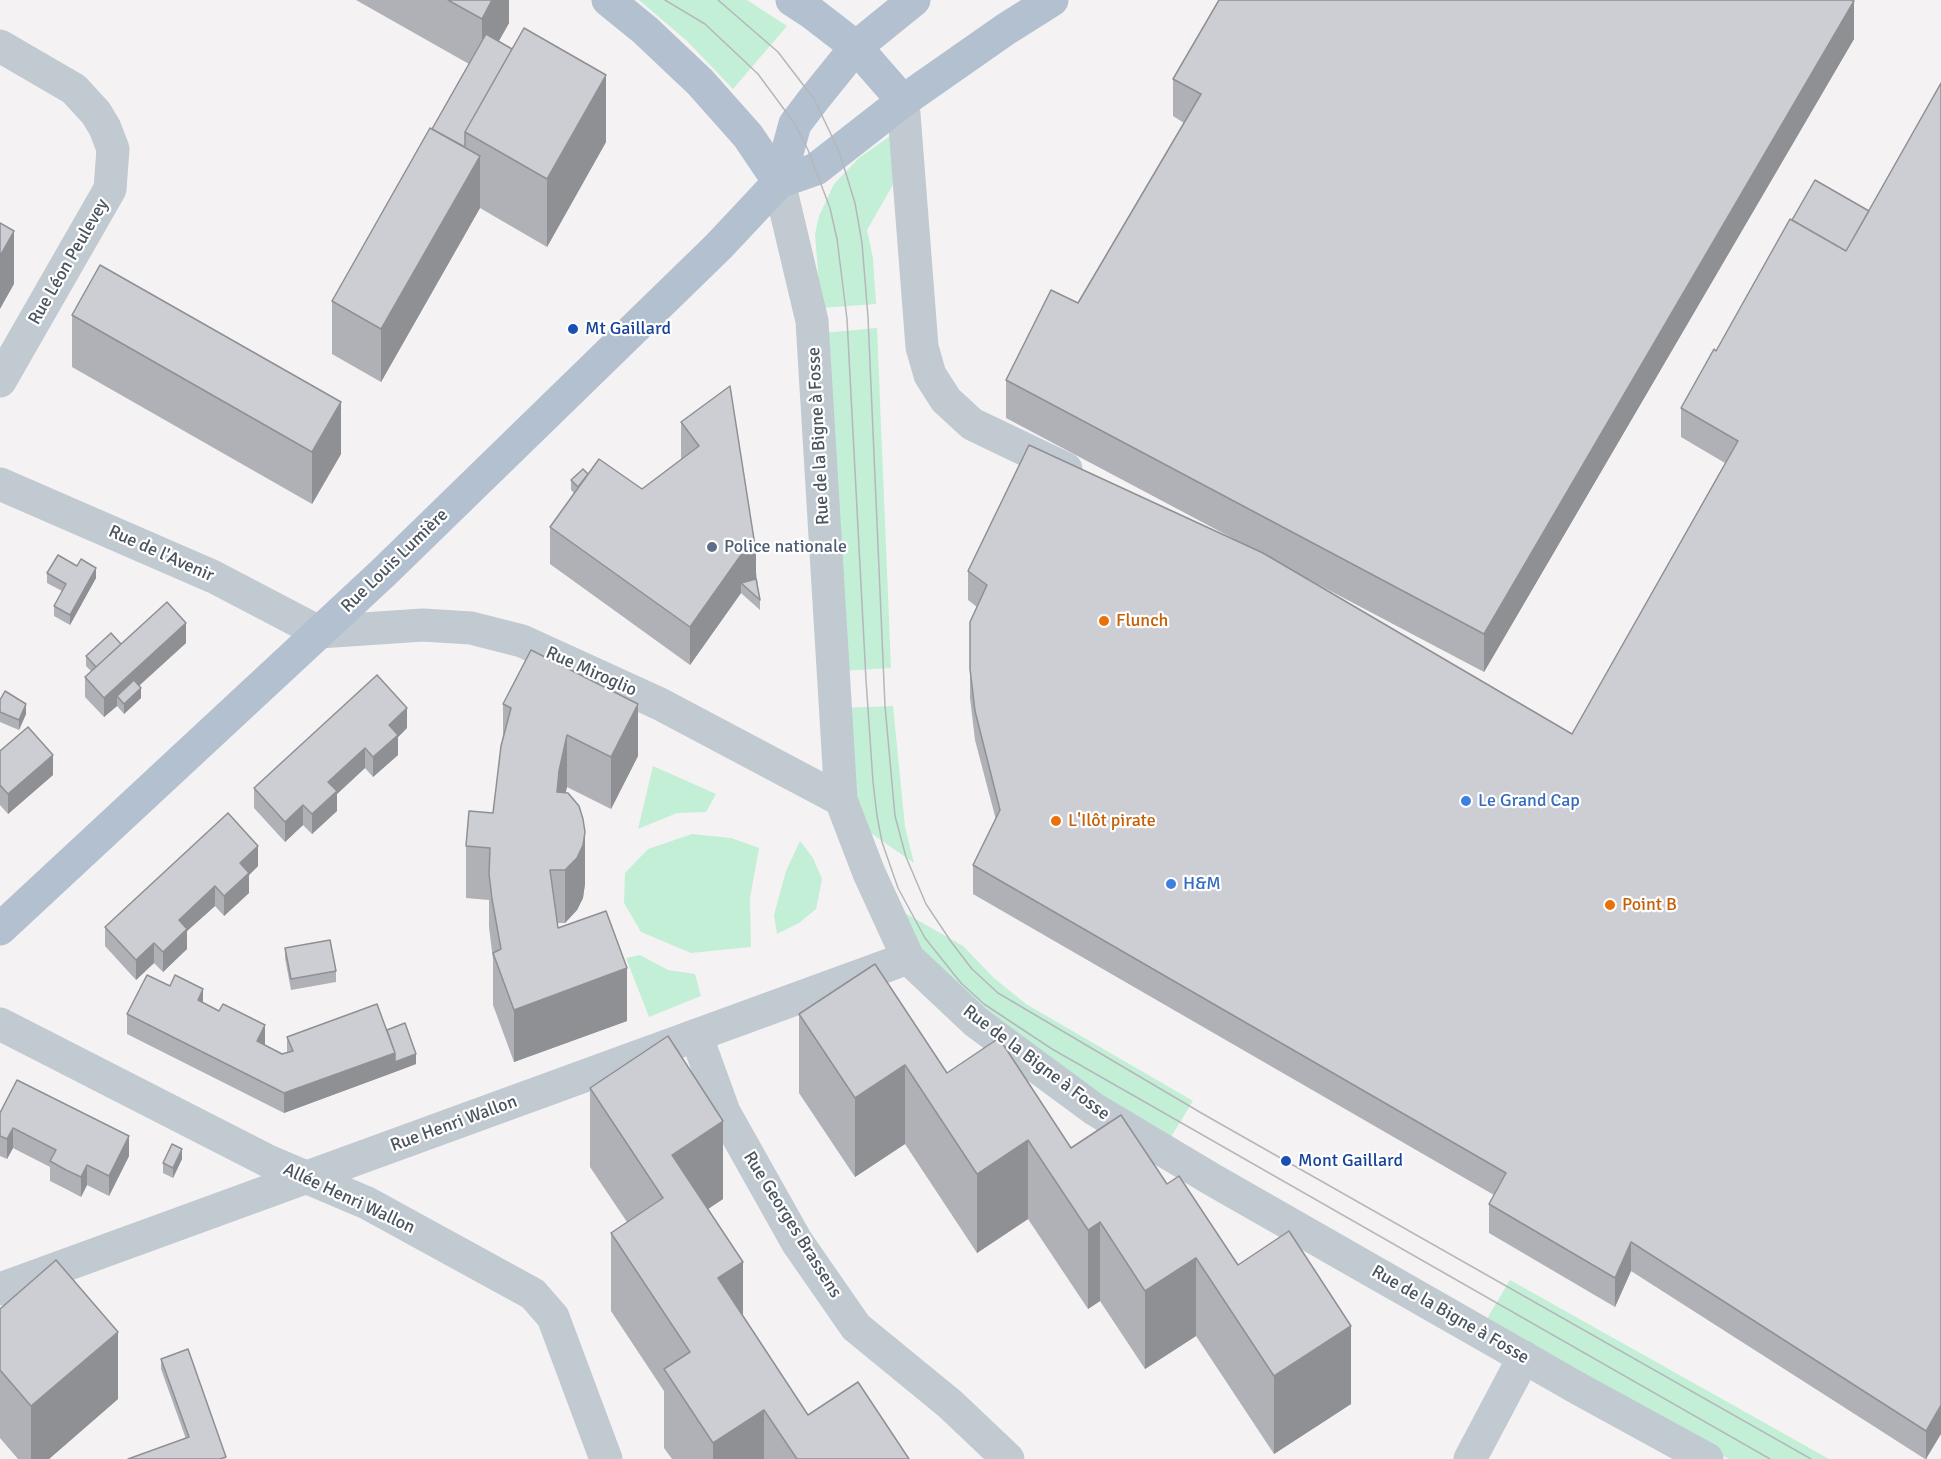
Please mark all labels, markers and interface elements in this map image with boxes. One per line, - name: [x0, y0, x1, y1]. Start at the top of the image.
- street label: Rue Léon Peulevey: [24, 195, 114, 329]
- place label: Mt Gaillard: [585, 318, 671, 340]
- marker: Mt Gaillard: [566, 322, 580, 336]
- street label: Rue de la Bigne à Fosse: [804, 346, 834, 526]
- street label: Rue Louis Lumière: [337, 505, 453, 617]
- street label: Rue de l'Avenir: [105, 521, 217, 587]
- place label: Police nationale: [724, 536, 847, 558]
- marker: Police nationale: [705, 540, 719, 554]
- place label: Flunch: [1116, 610, 1168, 632]
- marker: Flunch: [1097, 614, 1111, 628]
- street label: Rue Miroglio: [542, 642, 640, 702]
- place label: Le Grand Cap: [1478, 790, 1580, 812]
- marker: Le Grand Cap: [1459, 794, 1473, 808]
- place label: L'Ilôt pirate: [1068, 810, 1156, 832]
- marker: L'Ilôt pirate: [1049, 814, 1063, 828]
- place label: H&M: [1183, 873, 1221, 895]
- marker: H&M: [1164, 877, 1178, 891]
- place label: Point B: [1622, 894, 1677, 916]
- marker: Point B: [1603, 898, 1617, 912]
- street label: Rue de la Bigne à Fosse: [958, 1001, 1114, 1125]
- street label: Rue Henri Wallon: [388, 1091, 520, 1157]
- street label: Rue Georges Brassens: [738, 1148, 846, 1302]
- place label: Mont Gaillard: [1298, 1150, 1403, 1172]
- marker: Mont Gaillard: [1279, 1154, 1293, 1168]
- street label: Allée Henri Wallon: [280, 1159, 418, 1239]
- street label: Rue de la Bigne à Fosse: [1367, 1261, 1533, 1369]

